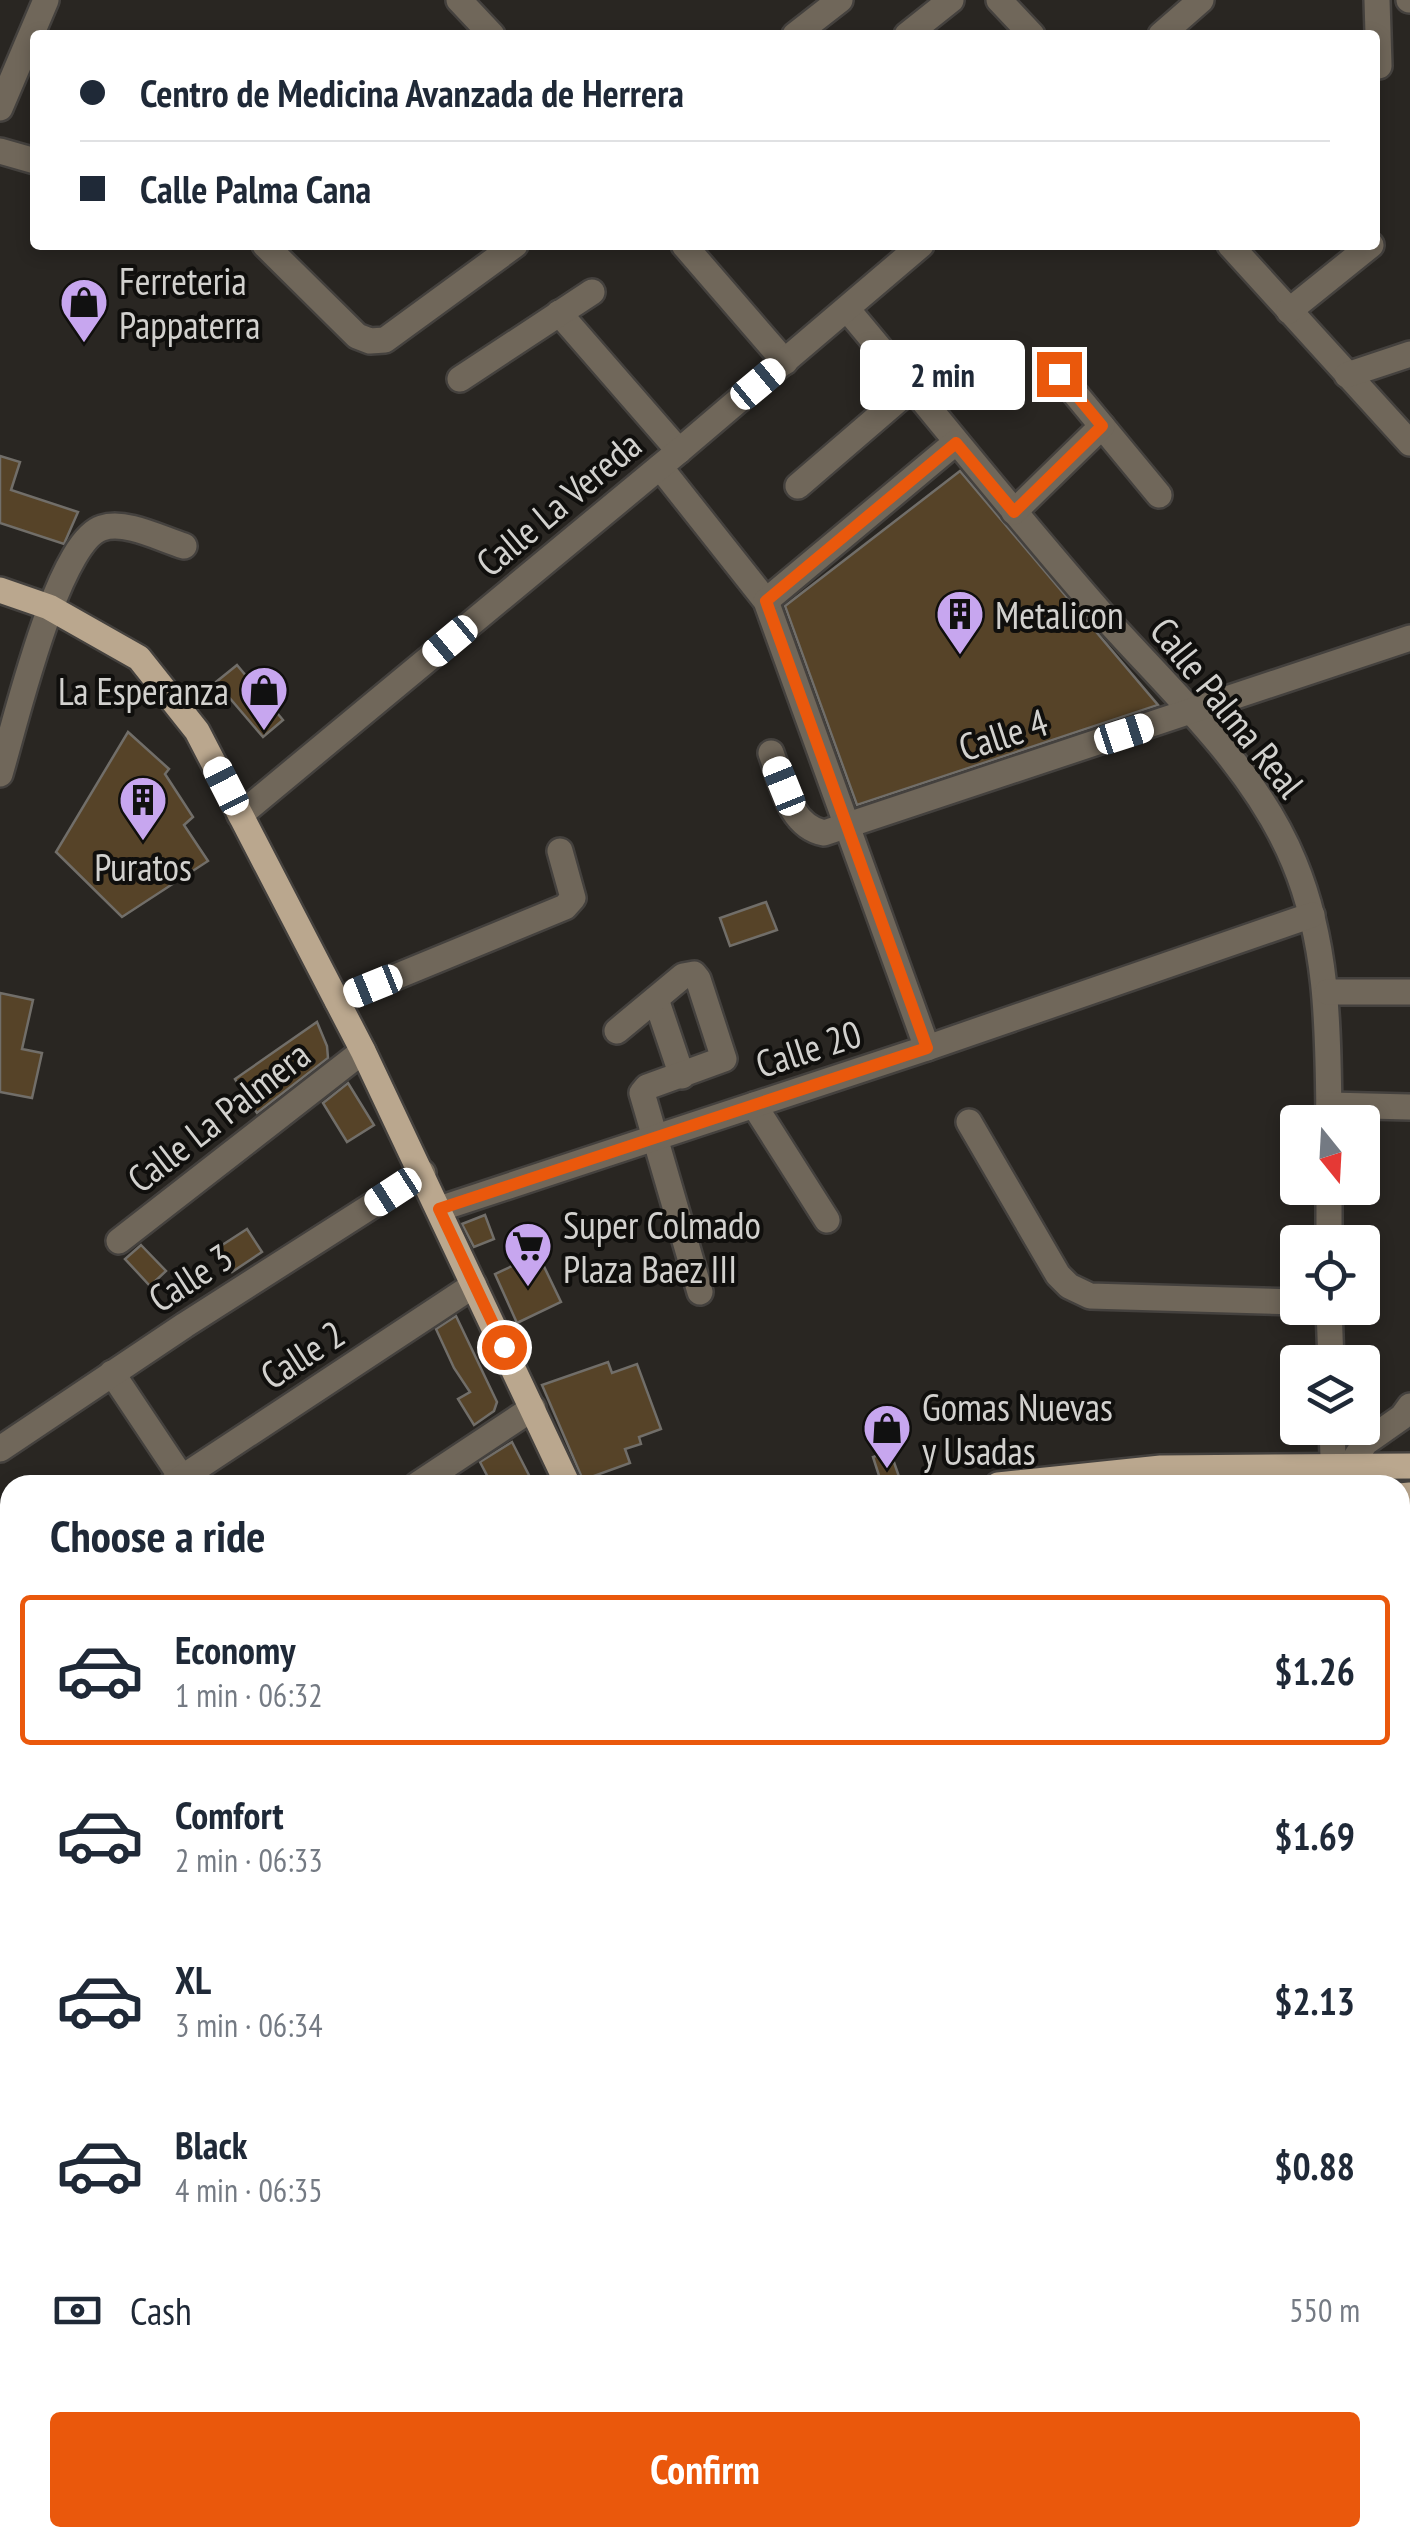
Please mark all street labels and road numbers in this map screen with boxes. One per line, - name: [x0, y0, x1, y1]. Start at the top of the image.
- street label: Calle La Vereda: [466, 420, 650, 586]
- street label: Calle Palma Real: [1140, 607, 1316, 807]
- street label: Calle 4: [952, 697, 1054, 771]
- street label: Calle 20: [749, 1008, 867, 1088]
- street label: Calle La Palmera: [117, 1030, 319, 1202]
- street label: Calle 3: [139, 1232, 241, 1322]
- street label: Calle 2: [251, 1309, 353, 1399]

